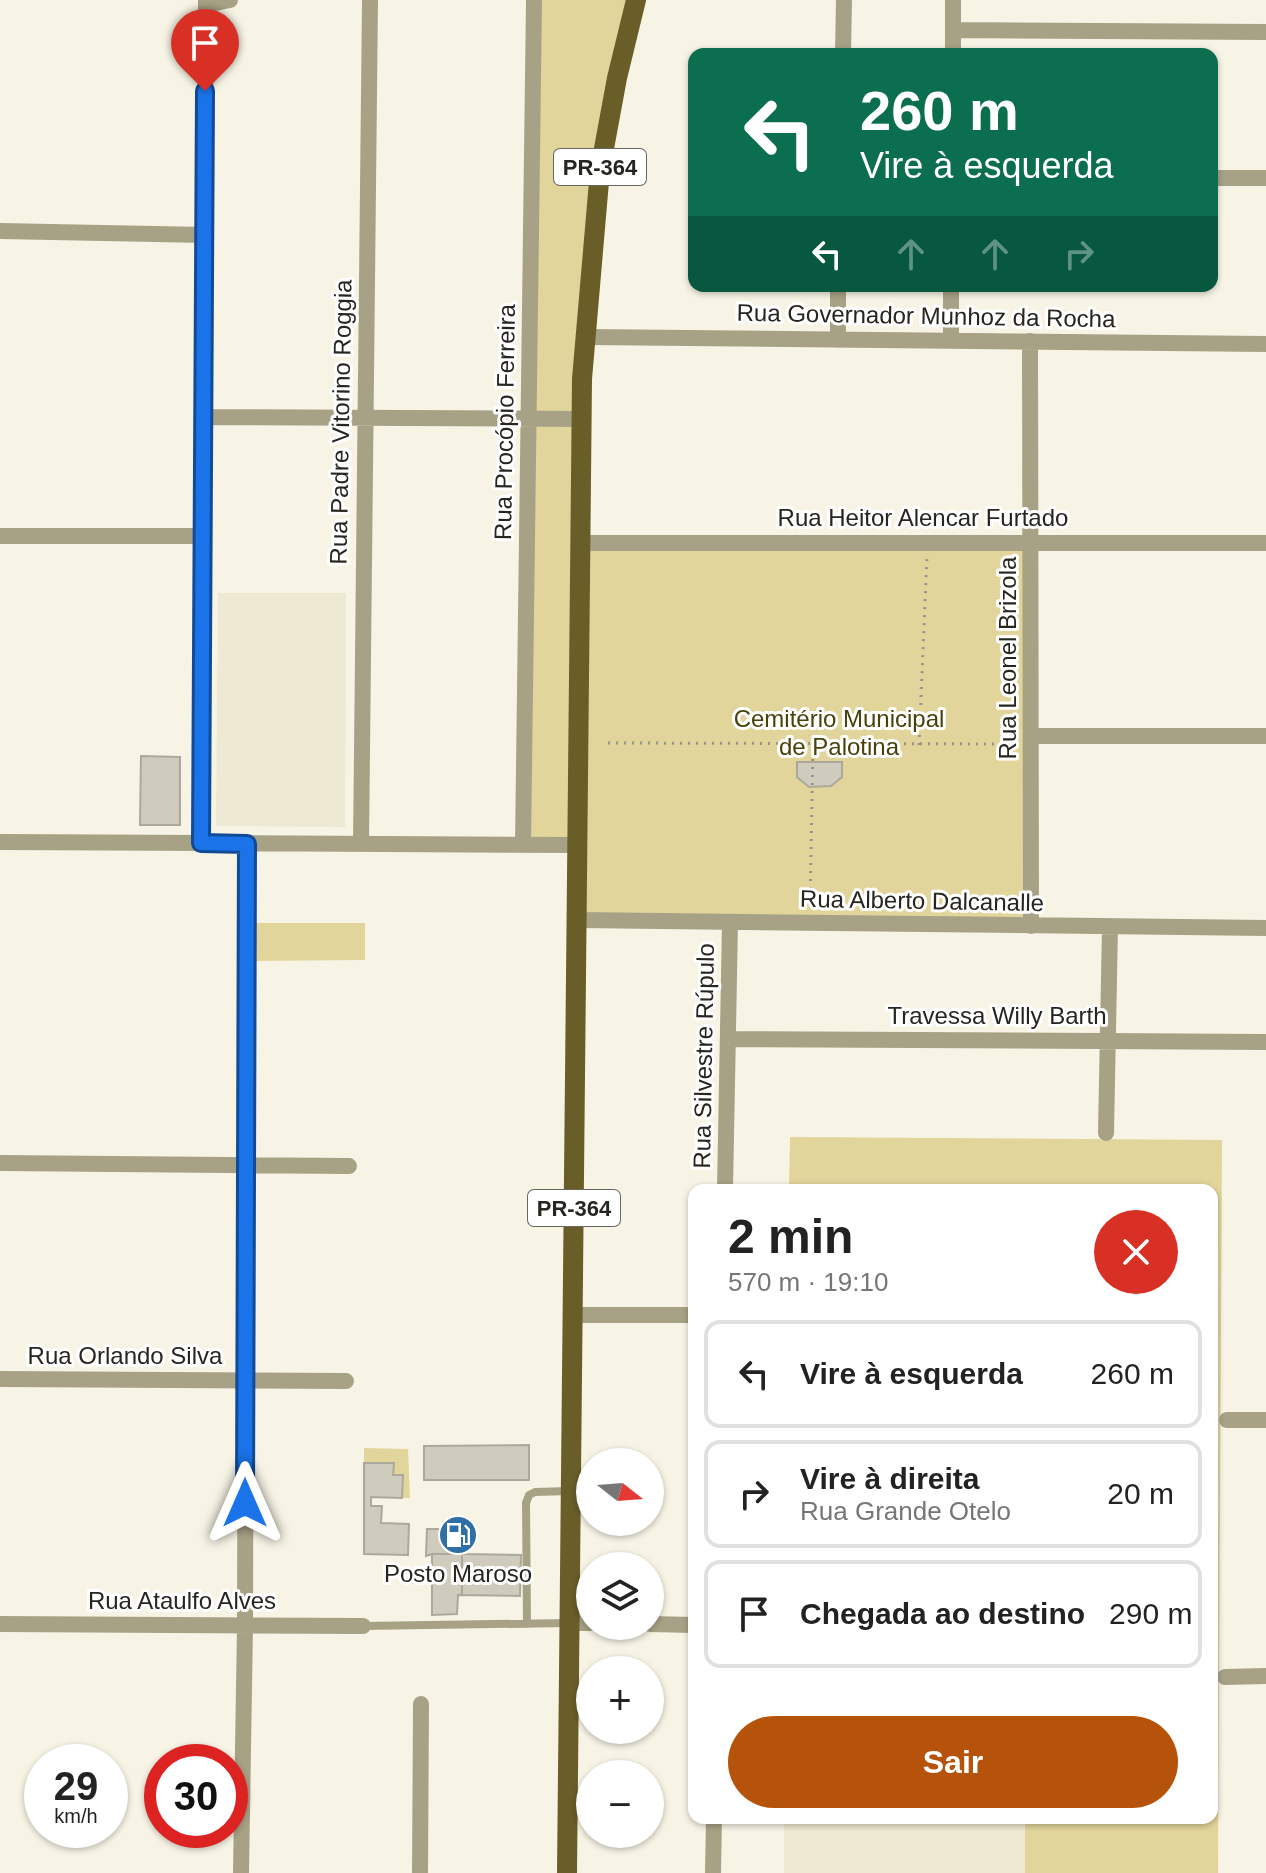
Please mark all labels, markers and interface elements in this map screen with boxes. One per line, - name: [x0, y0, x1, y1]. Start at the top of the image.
- pin: [171, 9, 239, 91]
- icon: arrive: [183, 21, 227, 65]
- text: 260 m: [860, 79, 1019, 142]
- icon: left: [728, 80, 832, 184]
- text: Vire à esquerda: [860, 145, 1114, 186]
- road number: PR-364: [554, 149, 646, 185]
- icon: left: [805, 232, 849, 276]
- icon: ahead: [889, 232, 933, 276]
- icon: ahead: [973, 232, 1017, 276]
- icon: right: [1057, 232, 1101, 276]
- street label: Rua Padre Vitorino Roggia: [325, 279, 356, 565]
- street label: Rua Governador Munhoz da Rocha: [736, 299, 1116, 332]
- street label: Rua Procópio Ferreira: [489, 303, 520, 540]
- street label: Rua Heitor Alencar Furtado: [778, 504, 1068, 531]
- street label: Rua Leonel Brizola: [994, 556, 1021, 759]
- park label: Cemitério Municipal de Palotina: [734, 705, 944, 760]
- street label: Rua Alberto Dalcanalle: [800, 885, 1044, 916]
- street label: Rua Silvestre Rúpulo: [688, 943, 719, 1169]
- street label: Travessa Willy Barth: [887, 1002, 1107, 1029]
- road number: PR-364: [528, 1190, 620, 1226]
- text: 2 min: [728, 1210, 853, 1263]
- button: close: [1094, 1210, 1178, 1294]
- text: 570 m · 19:10: [728, 1267, 888, 1297]
- street label: Rua Orlando Silva: [28, 1342, 223, 1369]
- icon: left: [732, 1352, 776, 1396]
- text: Vire à esquerda: [800, 1357, 1023, 1390]
- text: 260 m: [1091, 1357, 1174, 1390]
- north arrow: [576, 1448, 664, 1536]
- map controls: [576, 1448, 664, 1848]
- position arrow: [203, 1461, 287, 1545]
- text: Vire à direita: [800, 1462, 980, 1495]
- icon: right: [732, 1472, 776, 1516]
- text: 20 m: [1107, 1477, 1174, 1510]
- text: Rua Grande Otelo: [800, 1496, 1011, 1526]
- fuel station icon: Posto Maroso: [437, 1514, 479, 1556]
- button: layers: [576, 1552, 664, 1640]
- place label: Posto Maroso: [384, 1560, 532, 1587]
- street label: Rua Ataulfo Alves: [88, 1587, 276, 1614]
- icon: arrive: [732, 1592, 776, 1636]
- text: Chegada ao destino: [800, 1597, 1085, 1630]
- text: 290 m: [1109, 1597, 1192, 1630]
- button: +: [576, 1656, 664, 1744]
- button: Sair: [728, 1716, 1178, 1808]
- speed limit sign: 30: [144, 1744, 248, 1848]
- button: −: [576, 1760, 664, 1848]
- text: 29: [54, 1764, 98, 1808]
- text: km/h: [54, 1805, 98, 1827]

